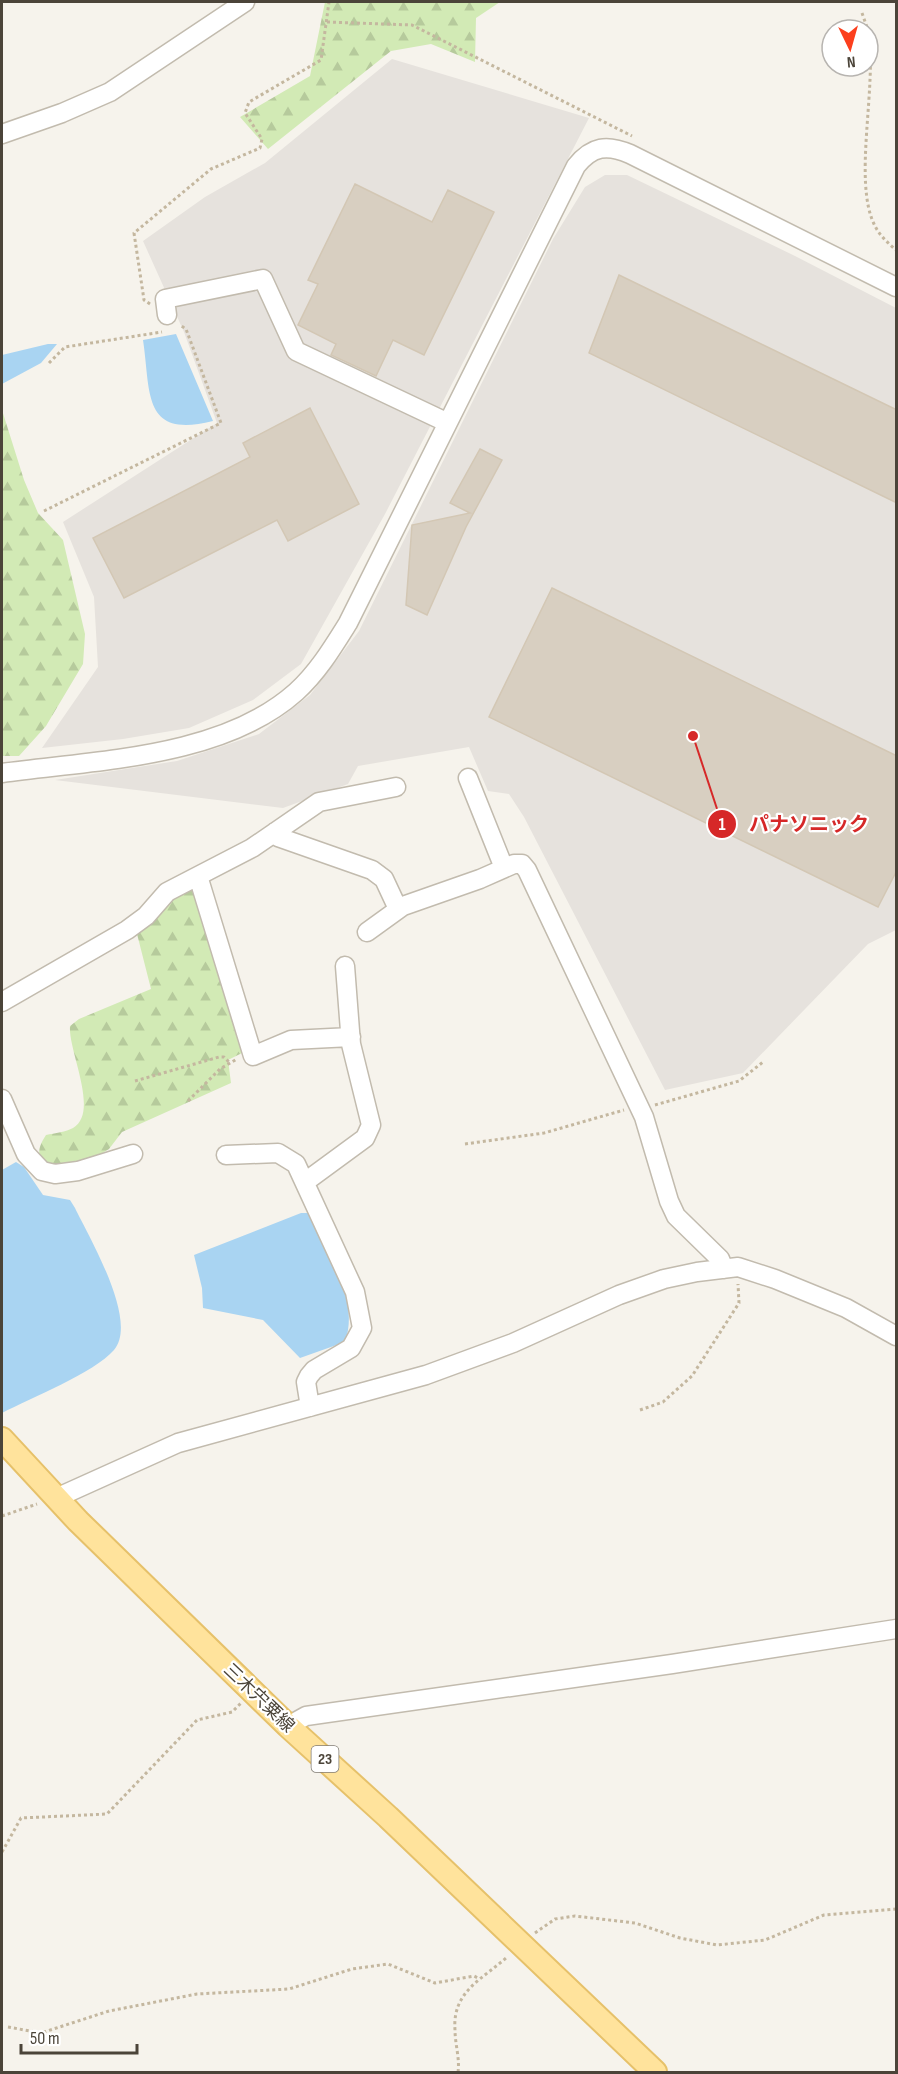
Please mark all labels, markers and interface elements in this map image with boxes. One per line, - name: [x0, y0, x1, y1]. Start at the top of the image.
- north arrow: [820, 18, 880, 78]
- text: N: [846, 52, 856, 71]
- callout: パナソニック: [707, 805, 881, 843]
- text: パナソニック: [749, 813, 869, 837]
- text: 1: [718, 814, 726, 835]
- street label: 三木宍粟線: [219, 1659, 299, 1737]
- road number: 23: [312, 1746, 338, 1772]
- scale bar: [21, 2017, 136, 2055]
- text: 50 m: [30, 2028, 60, 2049]

